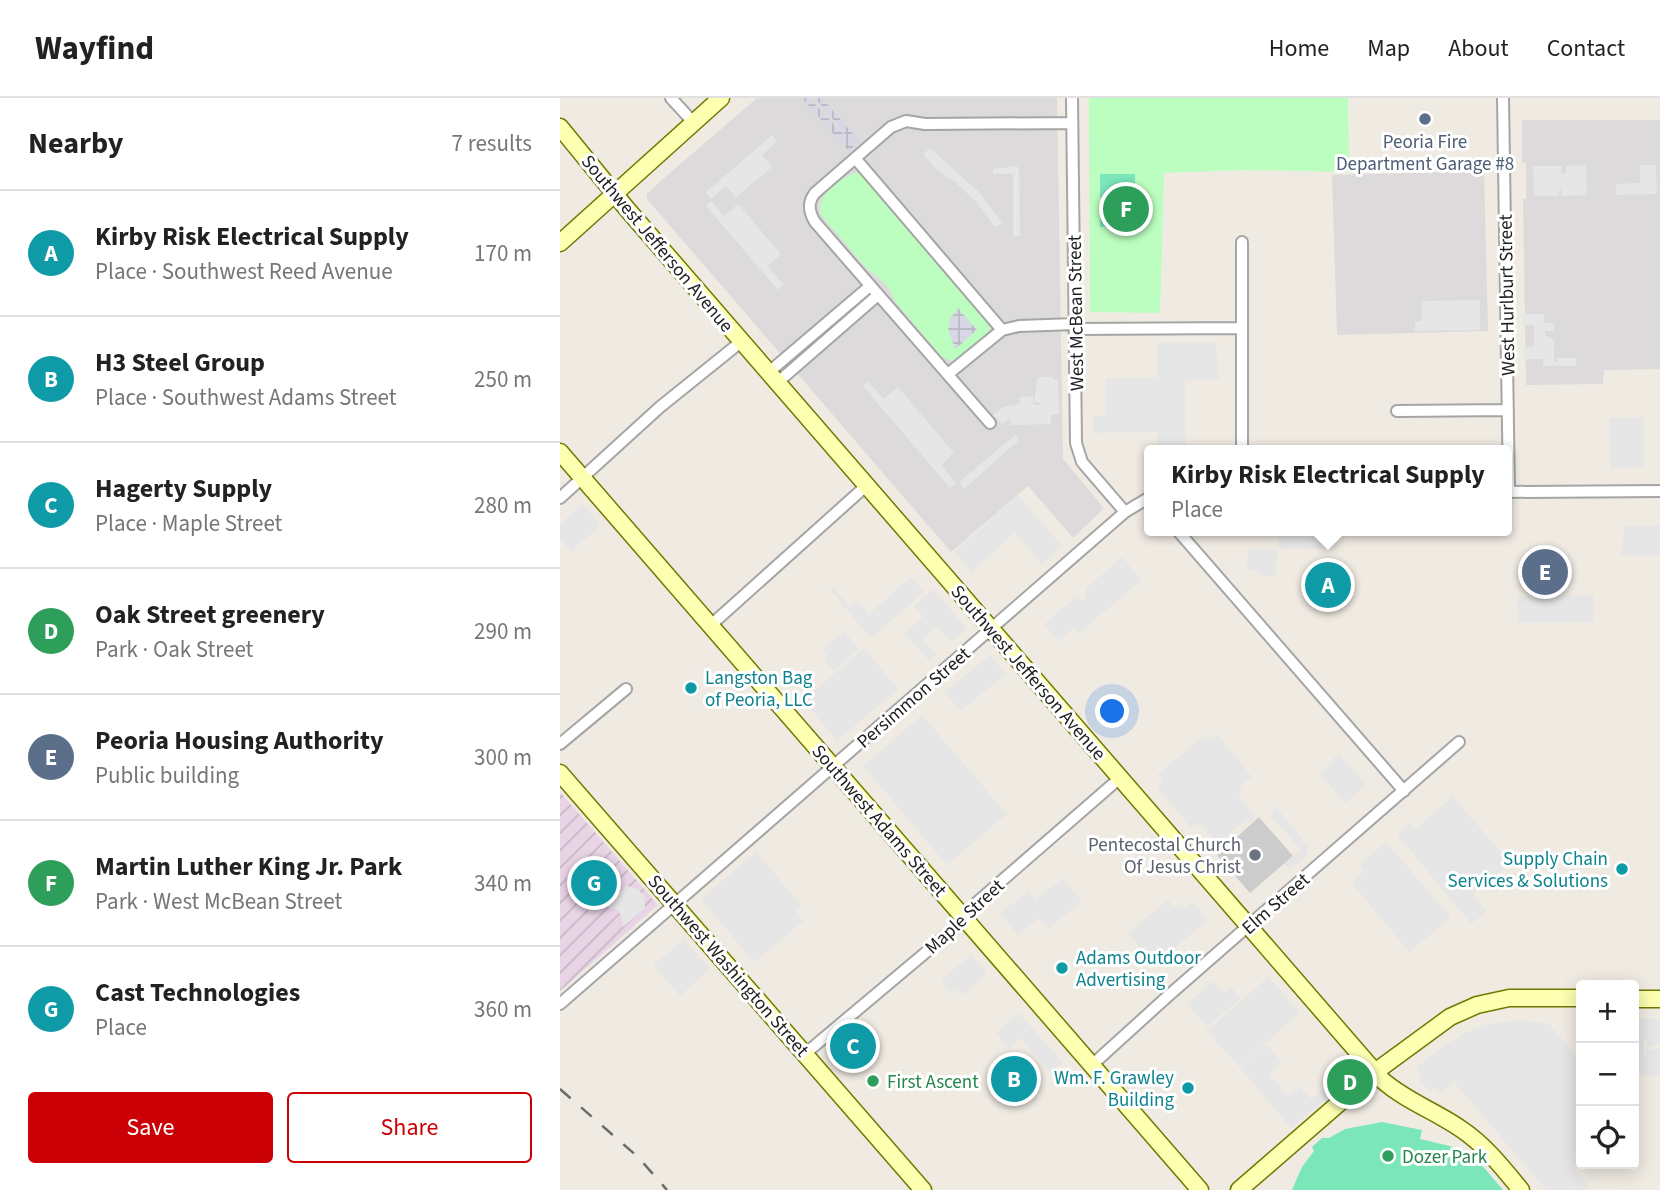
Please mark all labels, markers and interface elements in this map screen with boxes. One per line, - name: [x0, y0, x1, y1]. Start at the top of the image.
- text: Wayfind: [35, 25, 154, 72]
- text: Home: [1269, 31, 1329, 66]
- text: Map: [1367, 31, 1410, 66]
- text: About: [1448, 31, 1509, 66]
- text: Contact: [1547, 31, 1625, 66]
- marker: Peoria Fire Department Garage #8: [1417, 111, 1433, 127]
- text: Nearby: [28, 122, 123, 165]
- text: 7 results: [452, 127, 532, 160]
- place label: Peoria Fire Department Garage #8: [1336, 129, 1514, 178]
- street label: Southwest Jefferson Avenue: [574, 149, 739, 339]
- pin: F: [1103, 183, 1149, 235]
- street label: West Hurlburt Street: [1493, 213, 1522, 376]
- text: Kirby Risk Electrical Supply: [95, 218, 409, 255]
- street label: West McBean Street: [1062, 234, 1091, 391]
- text: A: [44, 237, 58, 270]
- text: 170 m: [474, 237, 532, 270]
- text: Place · Southwest Reed Avenue: [95, 255, 393, 288]
- text: H3 Steel Group: [95, 344, 265, 381]
- text: B: [44, 363, 58, 396]
- text: 250 m: [474, 363, 532, 396]
- text: Place · Southwest Adams Street: [95, 381, 397, 414]
- popup: [1144, 445, 1512, 536]
- text: Kirby Risk Electrical Supply: [1171, 456, 1485, 493]
- text: Hagerty Supply: [95, 470, 272, 507]
- text: C: [44, 489, 58, 522]
- text: 280 m: [474, 489, 532, 522]
- text: Place: [1171, 493, 1223, 526]
- text: Place · Maple Street: [95, 507, 282, 540]
- pin: E: [1522, 546, 1568, 598]
- pin: A: [1305, 559, 1351, 611]
- street label: Southwest Jefferson Avenue: [944, 579, 1112, 767]
- text: Oak Street greenery: [95, 596, 325, 633]
- text: D: [44, 615, 58, 648]
- text: 290 m: [474, 615, 532, 648]
- text: Park · Oak Street: [95, 633, 253, 666]
- street label: Persimmon Street: [851, 641, 977, 755]
- place label: Langston Bag of Peoria, LLC: [705, 665, 813, 714]
- marker: Langston Bag of Peoria, LLC: [683, 680, 699, 696]
- your location: [1095, 694, 1129, 728]
- text: Peoria Housing Authority: [95, 722, 384, 759]
- street label: Southwest Adams Street: [805, 739, 953, 903]
- text: E: [45, 741, 57, 774]
- text: 300 m: [474, 741, 532, 774]
- text: Public building: [95, 759, 239, 792]
- place label: Pentecostal Church Of Jesus Christ: [1088, 832, 1242, 881]
- place label: Supply Chain Services & Solutions: [1448, 846, 1608, 895]
- marker: Pentecostal Church Of Jesus Christ: [1247, 847, 1263, 863]
- text: Martin Luther King Jr. Park: [95, 848, 402, 885]
- pin: G: [571, 857, 617, 909]
- marker: Supply Chain Services & Solutions: [1614, 861, 1630, 877]
- text: F: [45, 867, 57, 900]
- text: 340 m: [474, 867, 532, 900]
- street label: Elm Street: [1236, 867, 1316, 941]
- street label: Southwest Washington Street: [641, 869, 815, 1063]
- street label: Maple Street: [919, 873, 1011, 961]
- text: Park · West McBean Street: [95, 885, 342, 918]
- place label: Adams Outdoor Advertising: [1076, 945, 1201, 994]
- marker: Adams Outdoor Advertising: [1054, 960, 1070, 976]
- text: Cast Technologies: [95, 974, 300, 1011]
- map controls: [1576, 980, 1639, 1169]
- button: +: [1576, 980, 1639, 1043]
- text: G: [44, 993, 58, 1026]
- text: 360 m: [474, 993, 532, 1026]
- text: Place: [95, 1011, 147, 1044]
- pin: C: [830, 1020, 876, 1072]
- button: −: [1576, 1043, 1639, 1106]
- pin: B: [991, 1053, 1037, 1105]
- pin: D: [1327, 1056, 1373, 1108]
- place label: Wm. F. Grawley Building: [1054, 1065, 1174, 1114]
- place label: First Ascent: [887, 1069, 979, 1096]
- marker: First Ascent: [865, 1073, 881, 1089]
- marker: Wm. F. Grawley Building: [1180, 1080, 1196, 1096]
- button: Save: [28, 1092, 273, 1163]
- button: Share: [287, 1092, 532, 1163]
- button: locate: [1576, 1106, 1639, 1169]
- place label: Dozer Park: [1402, 1144, 1488, 1171]
- marker: Dozer Park: [1380, 1148, 1396, 1164]

